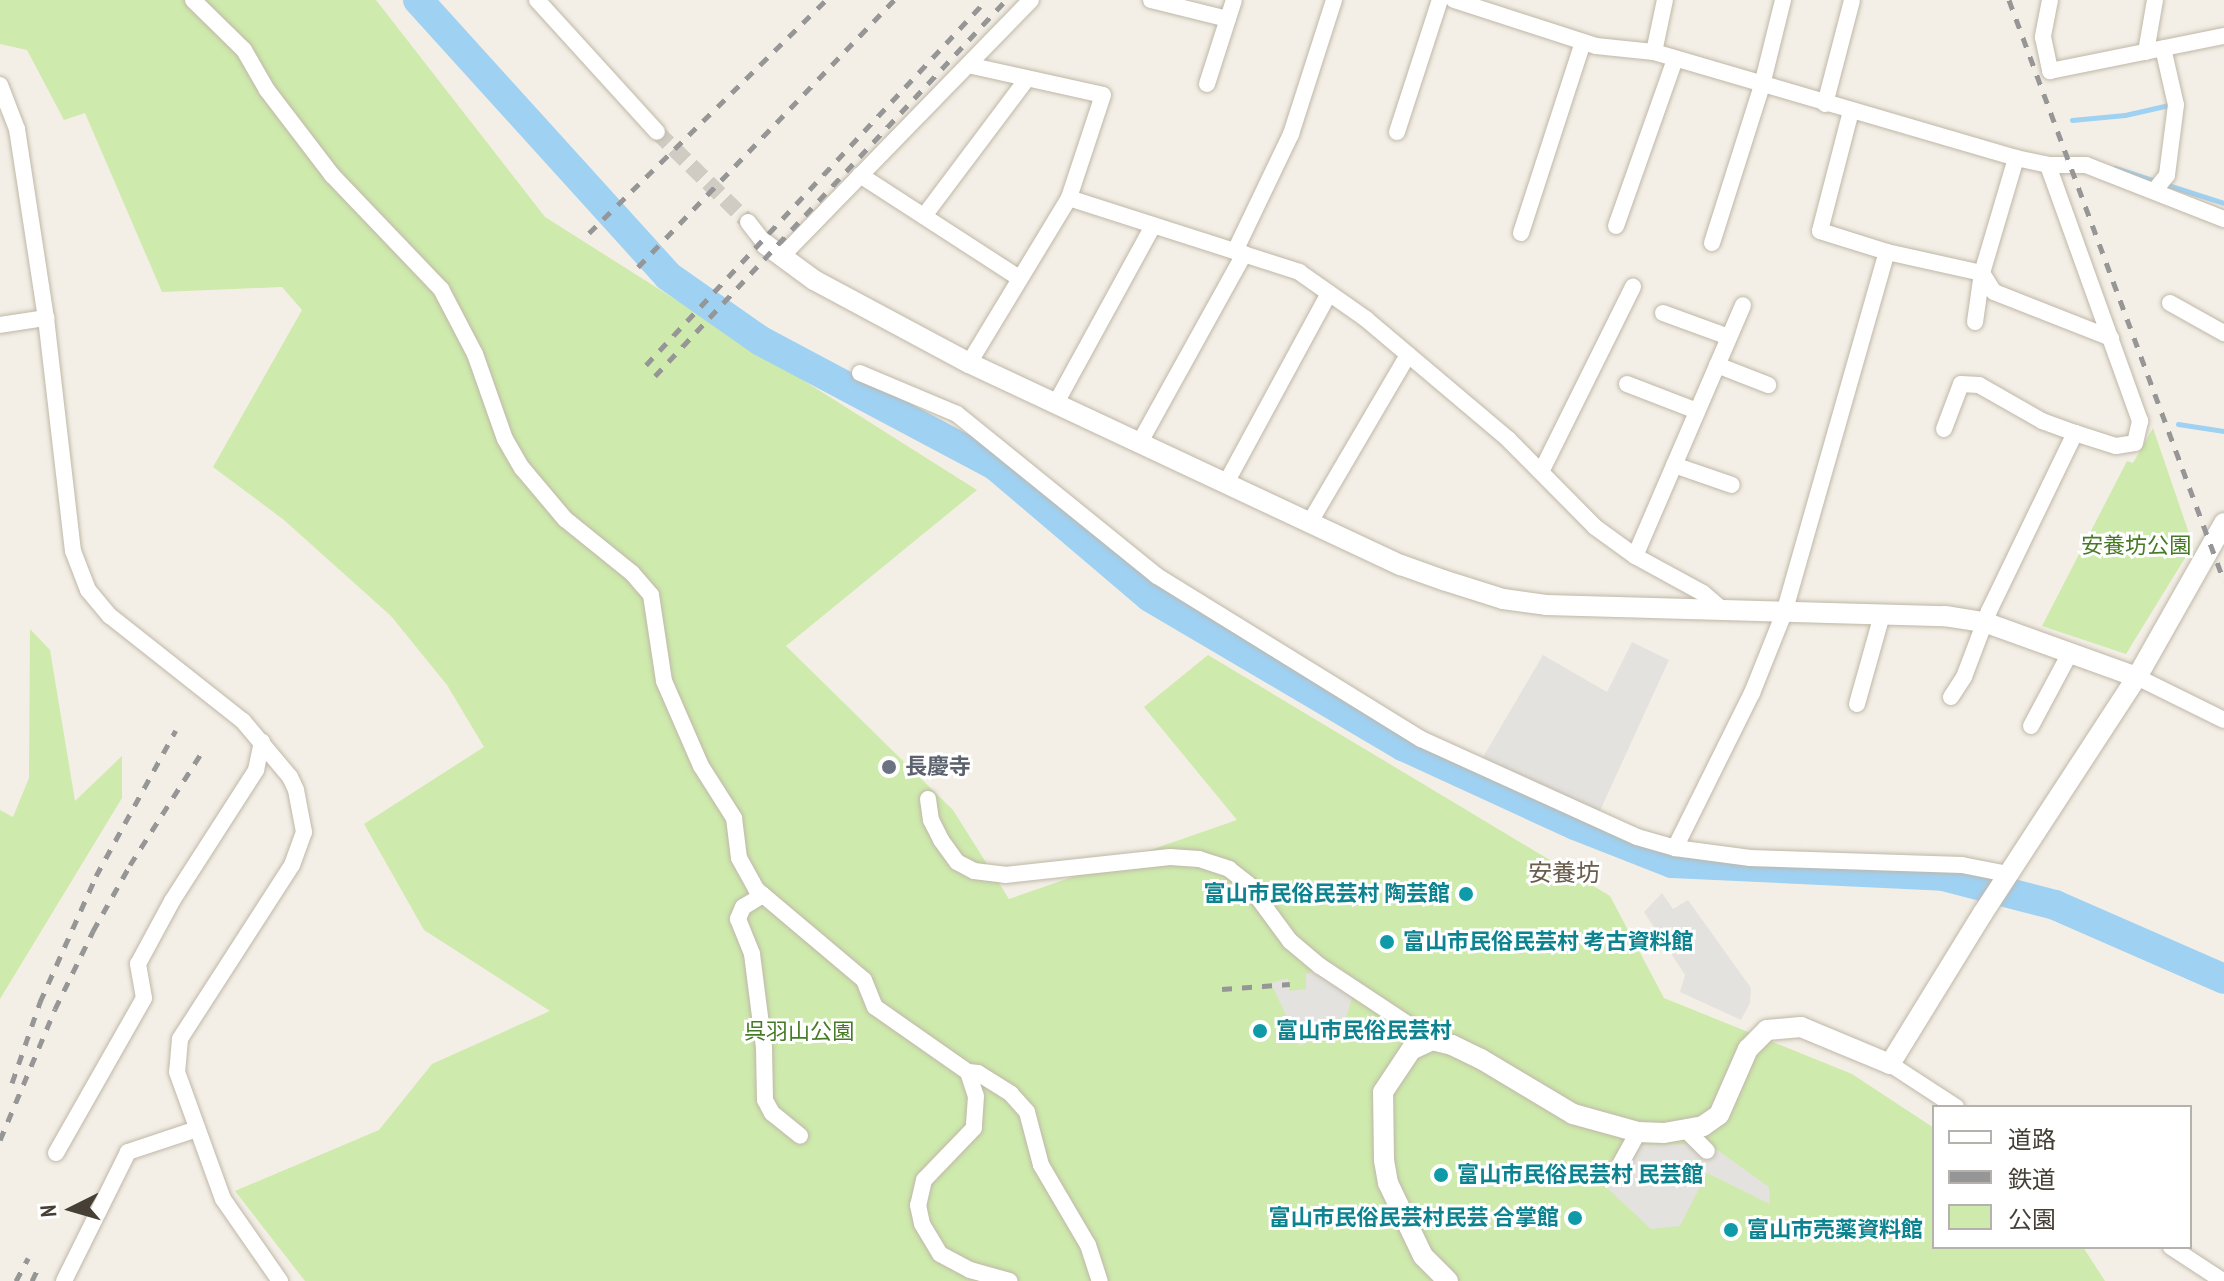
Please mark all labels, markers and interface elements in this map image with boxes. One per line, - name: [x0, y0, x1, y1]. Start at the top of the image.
- park label: 安養坊公園: [2081, 533, 2191, 559]
- place label: 長慶寺: [905, 754, 971, 780]
- marker: 長慶寺: [880, 758, 898, 776]
- district label: 安養坊: [1528, 859, 1600, 887]
- place label: 富山市民俗民芸村 陶芸館: [1203, 881, 1450, 907]
- marker: 富山市民俗民芸村 陶芸館: [1457, 885, 1475, 903]
- place label: 富山市民俗民芸村 考古資料館: [1403, 929, 1694, 955]
- marker: 富山市民俗民芸村 考古資料館: [1378, 933, 1396, 951]
- place label: 富山市民俗民芸村: [1276, 1018, 1452, 1044]
- park label: 呉羽山公園: [744, 1019, 854, 1045]
- marker: 富山市民俗民芸村: [1251, 1022, 1269, 1040]
- legend: [1932, 1105, 2192, 1249]
- text: 道路: [2008, 1124, 2056, 1155]
- place label: 富山市民俗民芸村 民芸館: [1457, 1162, 1704, 1188]
- text: 鉄道: [2008, 1164, 2056, 1195]
- marker: 富山市民俗民芸村 民芸館: [1432, 1166, 1450, 1184]
- north arrow: [32, 1169, 112, 1249]
- text: N: [34, 1204, 63, 1218]
- text: 公園: [2008, 1204, 2056, 1235]
- place label: 富山市民俗民芸村民芸 合掌館: [1268, 1205, 1559, 1231]
- marker: 富山市民俗民芸村民芸 合掌館: [1566, 1209, 1584, 1227]
- place label: 富山市売薬資料館: [1747, 1217, 1923, 1243]
- marker: 富山市売薬資料館: [1722, 1221, 1740, 1239]

